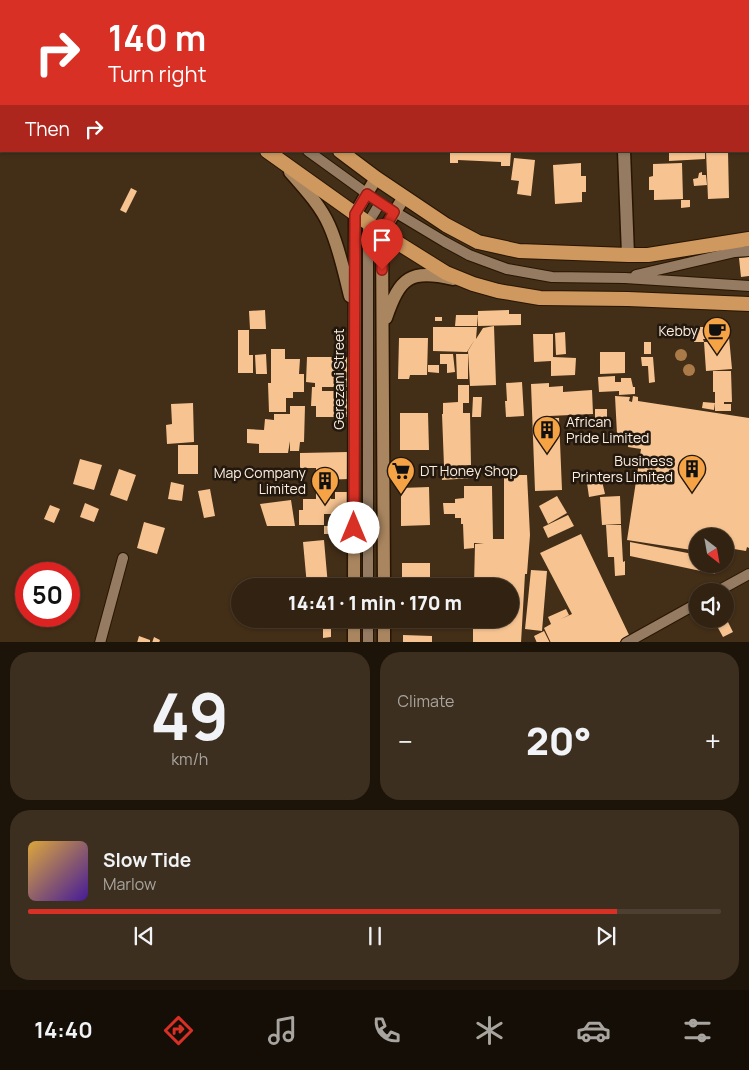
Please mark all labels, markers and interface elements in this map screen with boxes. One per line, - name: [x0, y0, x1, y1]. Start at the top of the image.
- text: 140 m: [108, 14, 206, 62]
- icon: right: [25, 20, 90, 85]
- text: Turn right: [108, 59, 206, 89]
- icon: right: [80, 115, 108, 143]
- text: Then: [25, 116, 70, 142]
- pin: [361, 219, 403, 270]
- icon: arrive: [368, 226, 396, 254]
- cafe icon: Kebby: [702, 316, 732, 355]
- place label: Kebby: [658, 321, 699, 340]
- street label: Gerezani Street: [329, 328, 348, 430]
- place label: African Pride Limited: [566, 412, 649, 447]
- building icon: African Pride Limited: [532, 415, 562, 454]
- place label: Business Printers Limited: [572, 451, 673, 486]
- building icon: Business Printers Limited: [677, 454, 707, 493]
- supermarket icon: DT Honey Shop: [386, 456, 416, 495]
- place label: DT Honey Shop: [420, 461, 518, 480]
- place label: Map Company Limited: [214, 463, 307, 498]
- building icon: Map Company Limited: [310, 466, 340, 505]
- position arrow: [327, 501, 379, 553]
- north arrow: [689, 528, 734, 572]
- map controls: [689, 528, 734, 628]
- speed limit sign: 50: [15, 562, 80, 627]
- button: sound: [689, 583, 734, 628]
- text: 14:41 · 1 min · 170 m: [288, 590, 462, 616]
- text: 49: [151, 671, 229, 760]
- text: Climate: [398, 690, 454, 712]
- text: 20°: [526, 714, 592, 766]
- text: −: [398, 722, 413, 760]
- text: +: [705, 722, 721, 760]
- text: km/h: [171, 748, 208, 770]
- text: Slow Tide: [103, 847, 191, 873]
- text: Marlow: [103, 873, 156, 895]
- icon: previous: [130, 922, 158, 950]
- icon: pause: [361, 922, 389, 950]
- icon: next: [592, 922, 620, 950]
- icon: directions: [161, 1013, 196, 1048]
- icon: music: [265, 1013, 300, 1048]
- icon: phone: [369, 1013, 404, 1048]
- icon: climate: [472, 1013, 507, 1048]
- icon: car: [576, 1013, 611, 1048]
- icon: filters: [680, 1013, 715, 1048]
- text: 14:40: [34, 1015, 93, 1045]

